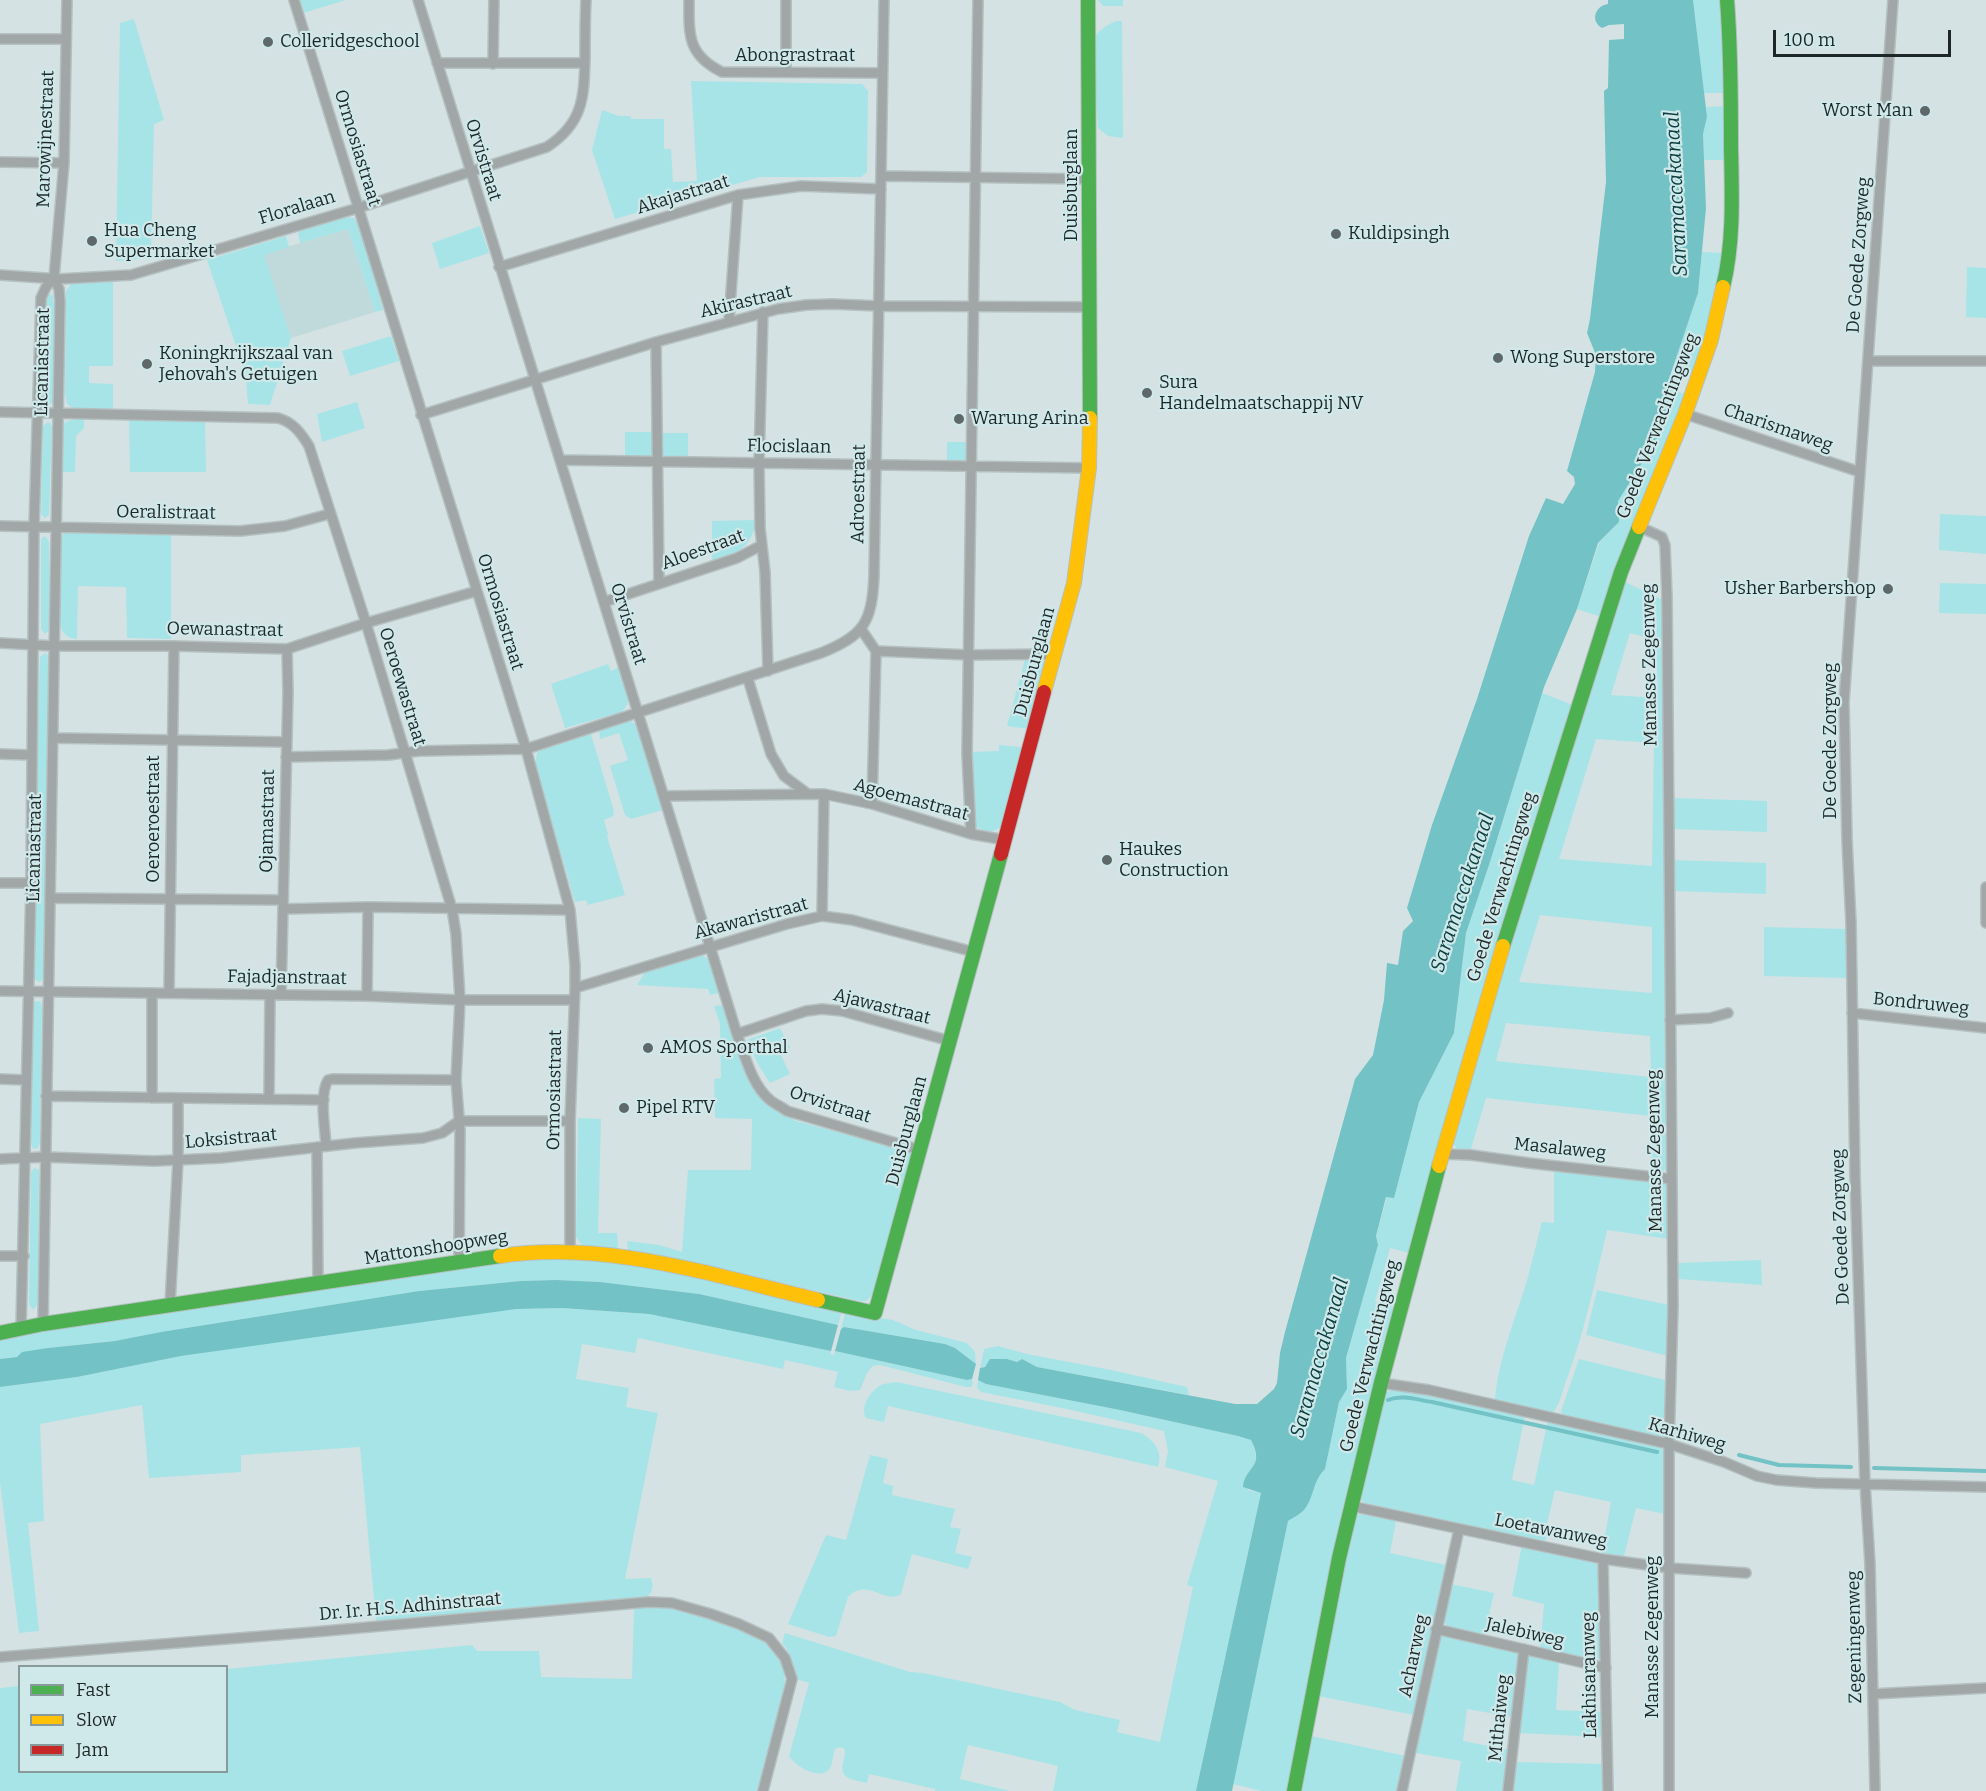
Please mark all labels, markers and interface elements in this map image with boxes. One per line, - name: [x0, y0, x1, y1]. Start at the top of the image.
- scale bar: [1776, 18, 1954, 56]
- text: 100 m: [1784, 29, 1835, 51]
- place label: Colleridgeschool: [280, 31, 420, 53]
- marker: Colleridgeschool: [261, 35, 275, 49]
- street label: Abongrastraat: [735, 45, 855, 67]
- street label: Marowijnestraat: [33, 70, 59, 208]
- street label: Ormosiastraat: [329, 87, 385, 209]
- place label: Worst Man: [1822, 100, 1913, 122]
- marker: Worst Man: [1918, 104, 1932, 118]
- water label: Saramaccakanaal: [1661, 111, 1693, 277]
- street label: Orvistraat: [460, 116, 506, 204]
- street label: Duisburglaan: [1061, 129, 1083, 241]
- street label: Akajastraat: [634, 171, 732, 219]
- street label: De Goede Zorgweg: [1843, 176, 1875, 334]
- street label: Floralaan: [256, 186, 338, 230]
- place label: Hua Cheng Supermarket: [104, 220, 215, 262]
- place label: Kuldipsingh: [1348, 223, 1450, 245]
- marker: Kuldipsingh: [1329, 227, 1343, 241]
- marker: Hua Cheng Supermarket: [85, 234, 99, 248]
- street label: Akirastraat: [698, 281, 794, 323]
- street label: Licaniastraat: [31, 307, 55, 417]
- street label: Goede Verwachtingweg: [1612, 330, 1704, 522]
- place label: Koningkrijkszaal van Jehovah's Getuigen: [159, 343, 333, 386]
- place label: Wong Superstore: [1510, 347, 1655, 369]
- marker: Wong Superstore: [1491, 351, 1505, 365]
- marker: Koningkrijkszaal van Jehovah's Getuigen: [140, 357, 154, 371]
- place label: Sura Handelmaatschappij NV: [1159, 372, 1363, 415]
- marker: Sura Handelmaatschappij NV: [1140, 386, 1154, 400]
- street label: Charismaweg: [1720, 399, 1836, 457]
- place label: Warung Arina: [971, 408, 1089, 430]
- marker: Warung Arina: [952, 412, 966, 426]
- street label: Flocislaan: [747, 435, 831, 459]
- street label: Adroestraat: [847, 444, 871, 544]
- street label: Oeralistraat: [116, 501, 216, 525]
- street label: Aloestraat: [659, 525, 747, 575]
- street label: Ormosiastraat: [472, 551, 528, 673]
- place label: Usher Barbershop: [1724, 578, 1876, 600]
- street label: Orvistraat: [605, 580, 651, 668]
- marker: Usher Barbershop: [1881, 582, 1895, 596]
- street label: Manasse Zegenweg: [1638, 583, 1662, 747]
- street label: Duisburglaan: [1010, 605, 1060, 719]
- street label: Oewanastraat: [167, 618, 283, 642]
- street label: Oeroewastraat: [374, 625, 430, 749]
- street label: De Goede Zorgweg: [1820, 663, 1842, 819]
- street label: Oeroeroestraat: [143, 755, 165, 883]
- street label: Ojamastraat: [256, 769, 280, 873]
- street label: Agoemastraat: [851, 774, 971, 826]
- street label: Goede Verwachtingweg: [1463, 789, 1541, 985]
- street label: Licaniastraat: [23, 793, 47, 903]
- water label: Saramaccakanaal: [1426, 811, 1500, 975]
- place label: Haukes Construction: [1119, 839, 1229, 882]
- marker: Haukes Construction: [1100, 853, 1114, 867]
- street label: Akawaristraat: [692, 893, 810, 945]
- street label: Fajadjanstraat: [227, 966, 347, 990]
- street label: Ajawastraat: [831, 985, 933, 1029]
- street label: Bondruweg: [1872, 988, 1970, 1020]
- street label: Ormosiastraat: [543, 1030, 567, 1150]
- place label: AMOS Sporthal: [660, 1037, 788, 1059]
- marker: AMOS Sporthal: [641, 1041, 655, 1055]
- street label: Manasse Zegenweg: [1643, 1069, 1667, 1233]
- street label: Duisburglaan: [882, 1074, 932, 1188]
- street label: Orvistraat: [786, 1082, 874, 1128]
- place label: Pipel RTV: [636, 1097, 715, 1119]
- marker: Pipel RTV: [617, 1101, 631, 1115]
- street label: Loksistraat: [184, 1124, 278, 1154]
- street label: Masalaweg: [1513, 1133, 1607, 1165]
- street label: De Goede Zorgweg: [1827, 1148, 1855, 1306]
- street label: Mattonshoopweg: [363, 1226, 509, 1270]
- street label: Goede Verwachtingweg: [1336, 1257, 1404, 1455]
- water label: Saramaccakanaal: [1286, 1275, 1354, 1441]
- street label: Karhiweg: [1646, 1414, 1728, 1456]
- street label: Loetawanweg: [1493, 1509, 1609, 1553]
- street label: Manasse Zegenweg: [1642, 1556, 1664, 1718]
- street label: Zegeningenweg: [1843, 1570, 1867, 1704]
- street label: Dr. Ir. H.S. Adhinstraat: [318, 1588, 502, 1626]
- street label: Acharweg: [1395, 1612, 1433, 1700]
- street label: Lakhisaranweg: [1578, 1612, 1602, 1738]
- street label: Jalebiweg: [1484, 1613, 1566, 1653]
- legend: [18, 1665, 228, 1773]
- street label: Mithaiweg: [1485, 1673, 1515, 1763]
- text: Fast: [76, 1679, 111, 1701]
- text: Slow: [76, 1709, 116, 1731]
- text: Jam: [76, 1739, 109, 1761]

